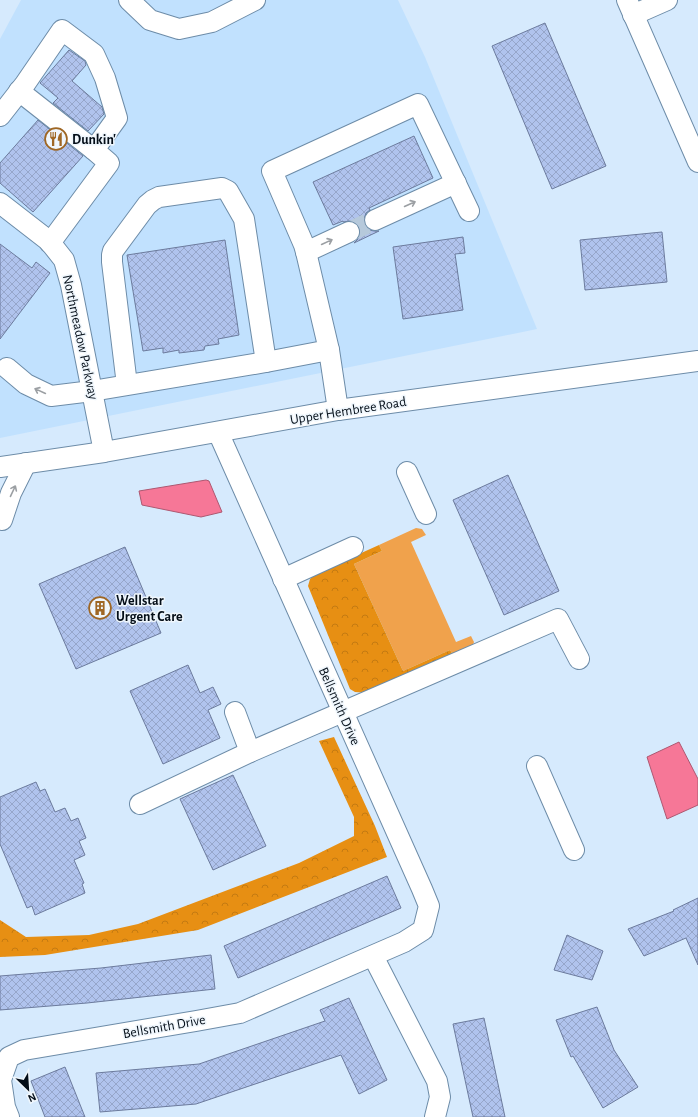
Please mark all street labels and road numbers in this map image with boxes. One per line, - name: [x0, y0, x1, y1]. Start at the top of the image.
- street label: Northmeadow Parkway: [60, 273, 100, 401]
- street label: Upper Hembree Road: [289, 395, 407, 427]
- street label: Bellsmith Drive: [316, 665, 363, 747]
- street label: Bellsmith Drive: [122, 1013, 207, 1041]

